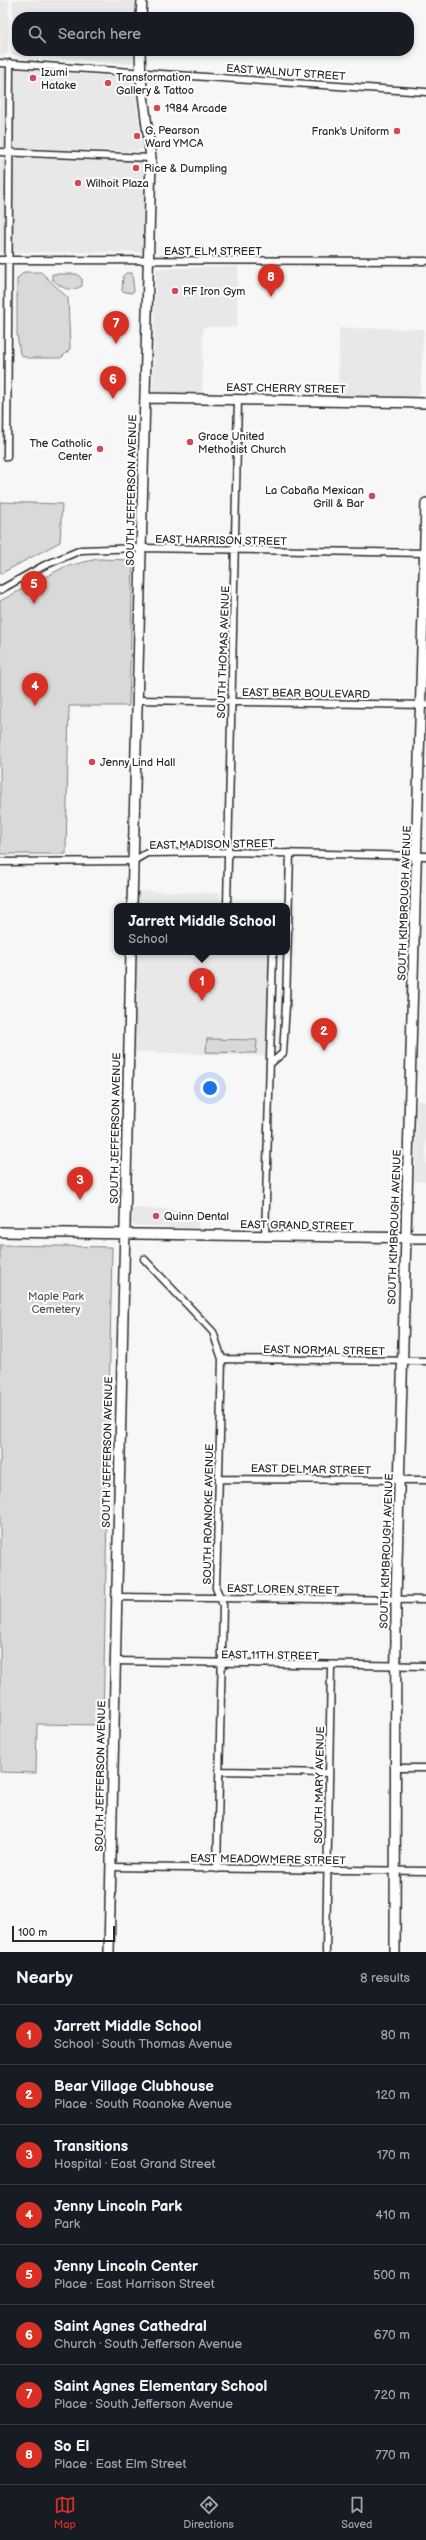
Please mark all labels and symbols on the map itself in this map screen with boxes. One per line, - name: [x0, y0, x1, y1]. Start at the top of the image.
- street label: EAST WALNUT STREET: [226, 62, 346, 83]
- place label: Izumi Hatake: [41, 66, 77, 92]
- place label: Transformation Gallery & Tattoo: [116, 71, 194, 97]
- marker: Izumi Hatake: [28, 73, 38, 83]
- marker: Transformation Gallery & Tattoo: [103, 78, 113, 88]
- place label: 1984 Arcade: [165, 102, 228, 115]
- marker: 1984 Arcade: [152, 103, 162, 113]
- place label: G. Pearson Ward YMCA: [145, 124, 204, 150]
- place label: Frank's Uniform: [312, 125, 389, 138]
- marker: Frank's Uniform: [392, 126, 402, 136]
- marker: G. Pearson Ward YMCA: [132, 131, 142, 141]
- place label: Rice & Dumpling: [144, 162, 227, 175]
- marker: Rice & Dumpling: [131, 163, 141, 173]
- place label: Wilhoit Plaza: [86, 177, 149, 190]
- marker: Wilhoit Plaza: [73, 178, 83, 188]
- street label: EAST ELM STREET: [164, 245, 262, 258]
- pin: 8: [258, 264, 284, 297]
- place label: RF Iron Gym: [183, 285, 245, 298]
- marker: RF Iron Gym: [170, 286, 180, 296]
- pin: 7: [103, 311, 129, 344]
- pin: 6: [100, 366, 126, 399]
- street label: EAST CHERRY STREET: [226, 381, 346, 396]
- street label: SOUTH JEFFERSON AVENUE: [124, 414, 139, 566]
- place label: Grace United Methodist Church: [198, 430, 286, 456]
- place label: The Catholic Center: [29, 437, 93, 463]
- marker: Grace United Methodist Church: [185, 437, 195, 447]
- marker: The Catholic Center: [95, 444, 105, 454]
- place label: La Cabaña Mexican Grill & Bar: [265, 484, 365, 510]
- marker: La Cabaña Mexican Grill & Bar: [367, 491, 377, 501]
- street label: EAST HARRISON STREET: [155, 533, 287, 548]
- pin: 5: [21, 571, 47, 604]
- street label: SOUTH THOMAS AVENUE: [215, 585, 232, 719]
- pin: 4: [22, 673, 48, 706]
- street label: EAST BEAR BOULEVARD: [242, 686, 370, 701]
- place label: Jenny Lind Hall: [100, 756, 175, 769]
- marker: Jenny Lind Hall: [87, 757, 97, 767]
- street label: SOUTH KIMBROUGH AVENUE: [395, 825, 414, 981]
- street label: EAST MADISON STREET: [149, 837, 275, 852]
- pin: 1: [189, 968, 215, 1001]
- pin: 2: [311, 1018, 337, 1051]
- street label: SOUTH JEFFERSON AVENUE: [108, 1052, 123, 1204]
- your location: [200, 1078, 220, 1098]
- street label: SOUTH KIMBROUGH AVENUE: [385, 1149, 404, 1305]
- pin: 3: [67, 1167, 93, 1200]
- place label: Quinn Dental: [164, 1210, 229, 1223]
- marker: Quinn Dental: [151, 1211, 161, 1221]
- street label: EAST GRAND STREET: [240, 1218, 354, 1233]
- park label: Maple Park Cemetery: [28, 1290, 85, 1316]
- street label: EAST NORMAL STREET: [263, 1343, 385, 1358]
- street label: SOUTH JEFFERSON AVENUE: [100, 1376, 115, 1528]
- street label: SOUTH ROANOKE AVENUE: [201, 1444, 216, 1584]
- street label: EAST DELMAR STREET: [251, 1462, 372, 1477]
- street label: SOUTH KIMBROUGH AVENUE: [377, 1473, 396, 1629]
- street label: EAST LOREN STREET: [227, 1582, 340, 1597]
- street label: EAST 11TH STREET: [221, 1648, 319, 1663]
- street label: SOUTH JEFFERSON AVENUE: [93, 1700, 108, 1852]
- street label: SOUTH MARY AVENUE: [312, 1726, 327, 1844]
- street label: EAST MEADOWMERE STREET: [190, 1852, 346, 1867]
- scale bar: [12, 1924, 115, 1943]

